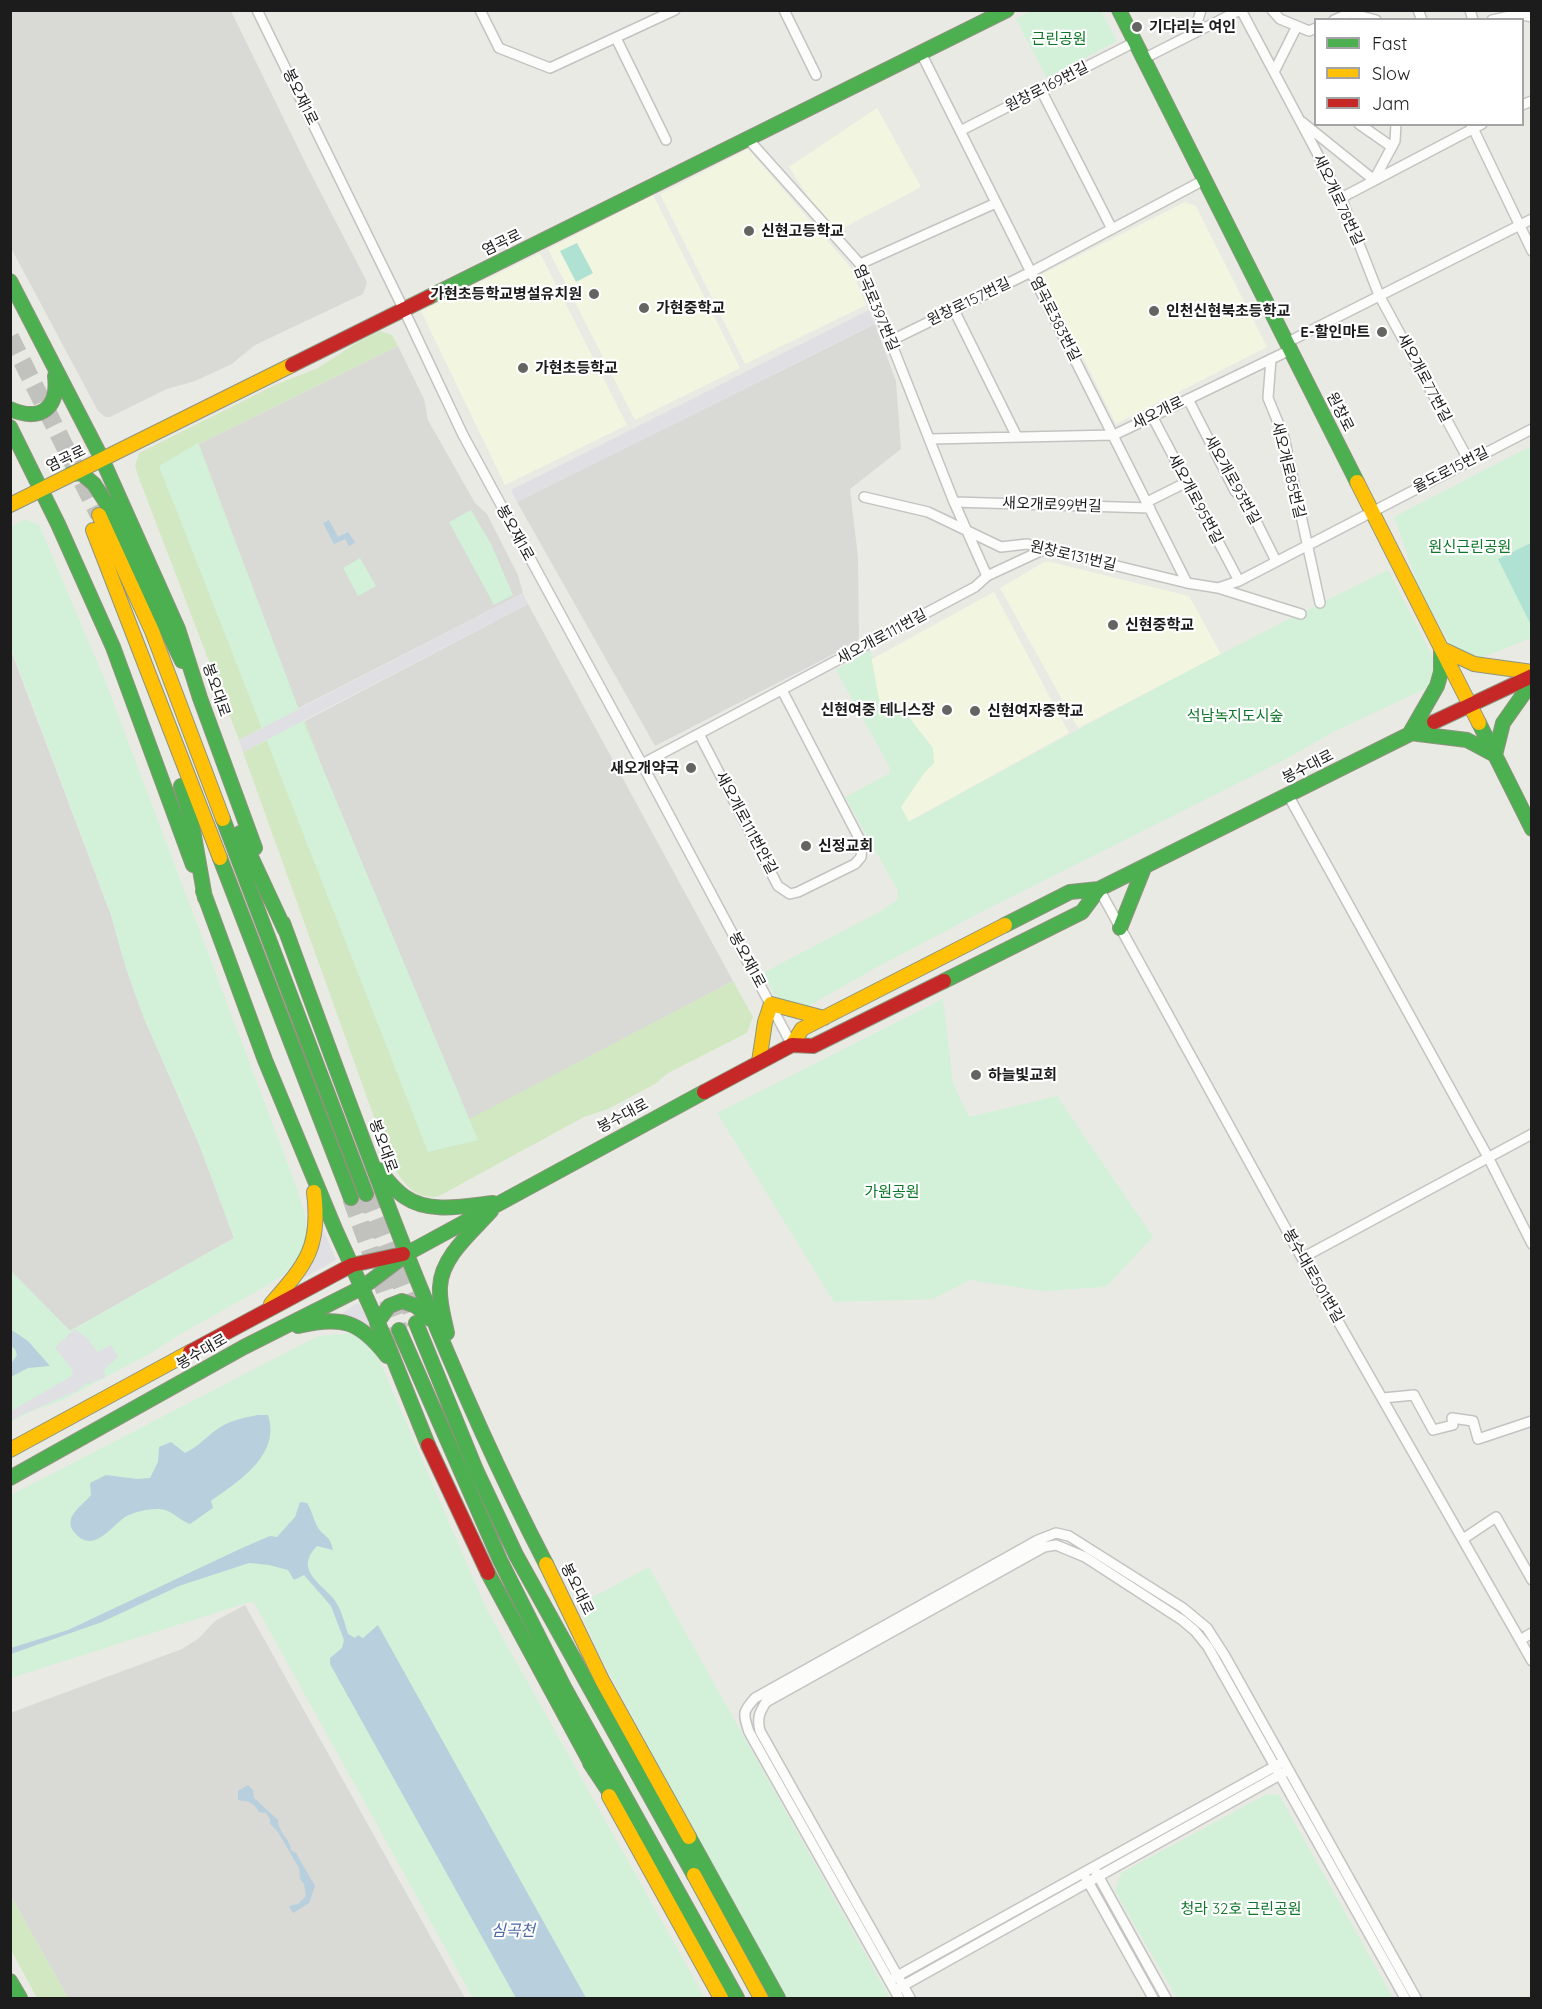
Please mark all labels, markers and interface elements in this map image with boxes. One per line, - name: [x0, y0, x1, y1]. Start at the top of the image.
- place label: 기다리는 여인: [1149, 18, 1236, 36]
- legend: [1314, 18, 1524, 126]
- marker: 기다리는 여인: [1130, 20, 1144, 34]
- park label: 근린공원: [1031, 30, 1087, 48]
- text: Fast: [1372, 32, 1407, 55]
- street label: 원창로169번길: [1002, 58, 1092, 116]
- text: Slow: [1372, 62, 1410, 85]
- street label: 봉오재1로: [279, 66, 321, 128]
- text: Jam: [1372, 92, 1410, 115]
- street label: 새오개로78번길: [1309, 152, 1367, 248]
- place label: 신현고등학교: [761, 222, 844, 240]
- marker: 신현고등학교: [742, 224, 756, 238]
- street label: 염곡로: [479, 226, 525, 260]
- street label: 염곡로397번길: [850, 262, 902, 354]
- street label: 원창로157번길: [924, 274, 1014, 330]
- street label: 염곡로383번길: [1026, 274, 1084, 364]
- place label: 가현초등학교병설유치원: [430, 285, 582, 303]
- marker: 가현초등학교병설유치원: [587, 287, 601, 301]
- place label: 가현중학교: [656, 299, 725, 317]
- marker: 가현중학교: [637, 301, 651, 315]
- place label: 인천신현북초등학교: [1166, 302, 1290, 320]
- marker: 인천신현북초등학교: [1147, 304, 1161, 318]
- place label: E-할인마트: [1300, 323, 1370, 341]
- marker: E-할인마트: [1375, 325, 1389, 339]
- street label: 새오개로77번길: [1393, 330, 1455, 426]
- place label: 가현초등학교: [535, 359, 618, 377]
- marker: 가현초등학교: [516, 361, 530, 375]
- street label: 원창로: [1323, 389, 1357, 435]
- street label: 새오개로: [1129, 393, 1187, 433]
- street label: 새오개로85번길: [1267, 420, 1309, 520]
- street label: 새오개로93번길: [1200, 432, 1264, 528]
- street label: 염곡로: [43, 442, 89, 476]
- street label: 율도로15번길: [1410, 443, 1492, 497]
- street label: 새오개로95번길: [1164, 451, 1226, 547]
- street label: 새오개로99번길: [1002, 494, 1102, 516]
- street label: 봉오재1로: [492, 502, 538, 564]
- street label: 원창로131번길: [1028, 537, 1118, 575]
- park label: 원신근린공원: [1429, 538, 1511, 556]
- street label: 새오개로111번길: [834, 606, 930, 668]
- place label: 신현중학교: [1125, 616, 1194, 634]
- marker: 신현중학교: [1106, 618, 1120, 632]
- street label: 봉오대로: [199, 661, 233, 719]
- place label: 신현여중 테니스장: [820, 701, 935, 719]
- place label: 신현여자중학교: [987, 702, 1084, 720]
- marker: 신현여중 테니스장: [940, 703, 954, 717]
- marker: 신현여자중학교: [968, 704, 982, 718]
- park label: 석남녹지도시숲: [1187, 707, 1283, 725]
- street label: 봉수대로: [1279, 746, 1337, 788]
- place label: 새오개약국: [610, 759, 679, 777]
- marker: 새오개약국: [684, 761, 698, 775]
- street label: 새오개로111번안길: [711, 769, 781, 877]
- place label: 신정교회: [818, 837, 873, 855]
- marker: 신정교회: [799, 839, 813, 853]
- street label: 봉오재1로: [725, 929, 769, 991]
- place label: 하늘빛교회: [988, 1066, 1057, 1084]
- marker: 하늘빛교회: [969, 1068, 983, 1082]
- street label: 봉수대로: [594, 1095, 652, 1137]
- street label: 봉오대로: [365, 1117, 401, 1175]
- park label: 가원공원: [864, 1183, 920, 1201]
- street label: 봉수대로501번길: [1279, 1226, 1347, 1326]
- street label: 봉수대로: [174, 1330, 230, 1374]
- street label: 봉오대로: [557, 1560, 597, 1618]
- park label: 청라 32호 근린공원: [1181, 1900, 1301, 1918]
- water label: 심곡천: [491, 1921, 535, 1941]

